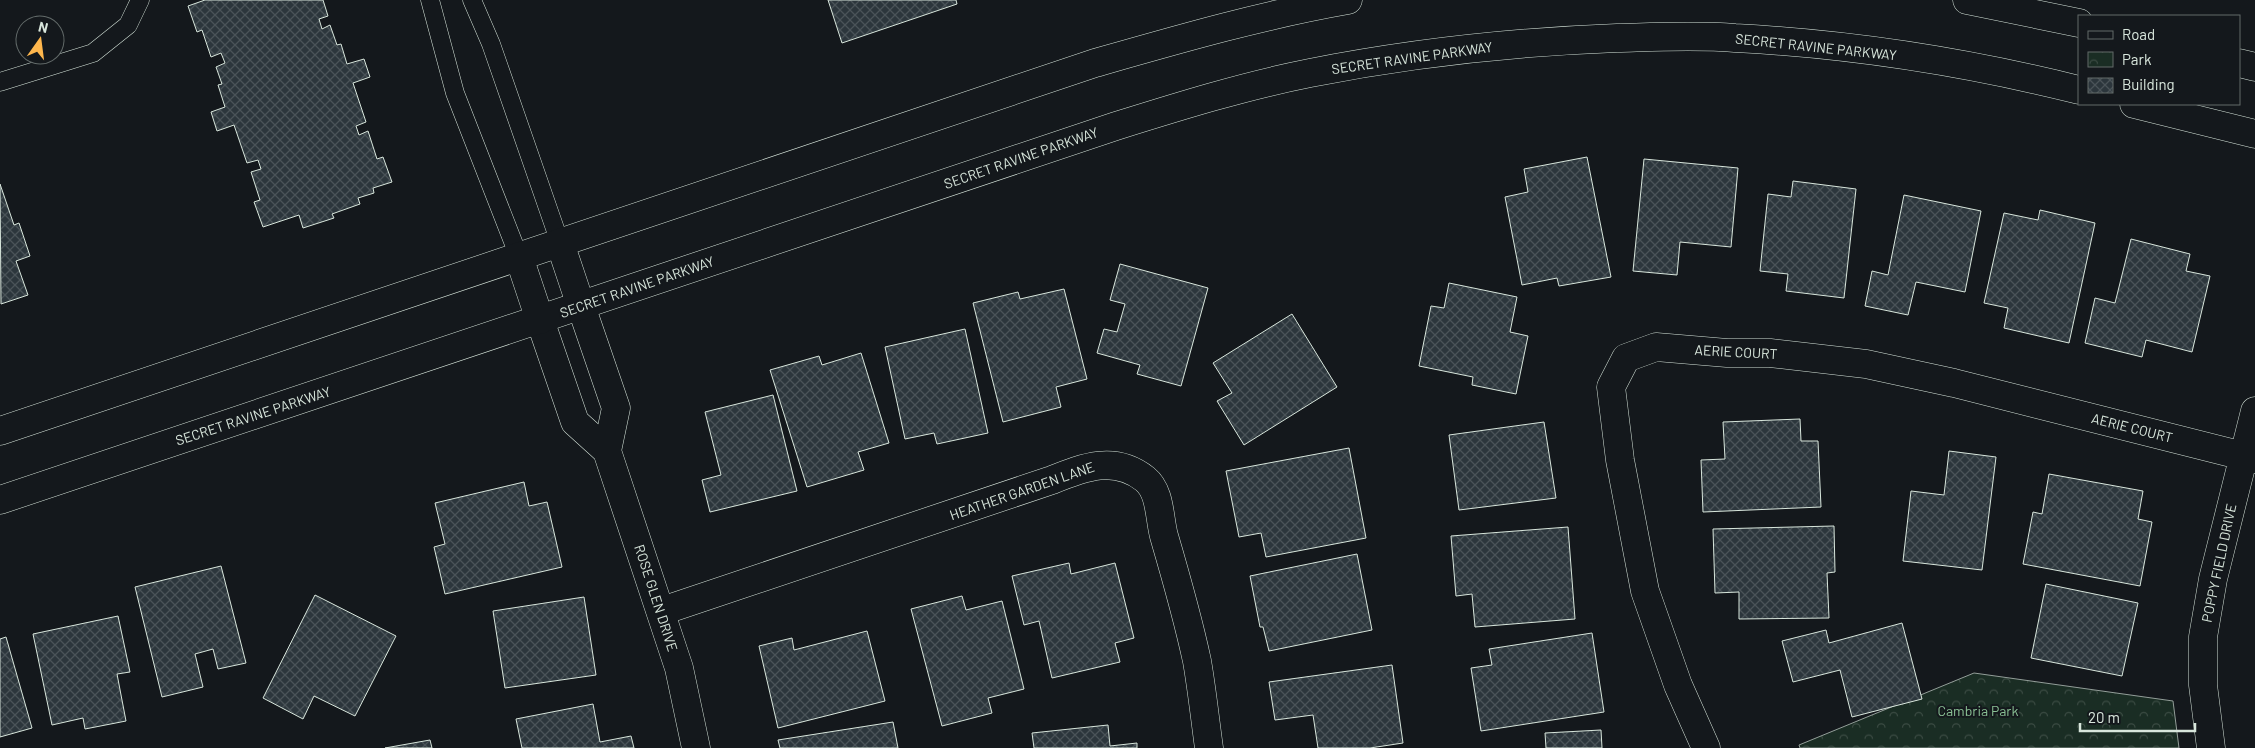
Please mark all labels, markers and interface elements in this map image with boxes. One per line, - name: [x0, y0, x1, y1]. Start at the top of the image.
- north arrow: [15, 15, 65, 65]
- legend: [2078, 15, 2240, 105]
- text: N: [37, 18, 50, 36]
- text: Road: [2122, 25, 2155, 43]
- street label: SECRET RAVINE PARKWAY: [1734, 30, 1898, 63]
- street label: SECRET RAVINE PARKWAY: [1330, 38, 1494, 77]
- text: Park: [2122, 50, 2152, 68]
- text: Building: [2122, 75, 2175, 93]
- street label: SECRET RAVINE PARKWAY: [941, 123, 1100, 192]
- street label: SECRET RAVINE PARKWAY: [557, 252, 716, 321]
- street label: AERIE COURT: [1694, 341, 1778, 362]
- street label: SECRET RAVINE PARKWAY: [173, 382, 333, 449]
- street label: AERIE COURT: [2090, 409, 2175, 446]
- street label: HEATHER GARDEN LANE: [947, 458, 1096, 523]
- street label: POPPY FIELD DRIVE: [2198, 502, 2239, 624]
- street label: ROSE GLEN DRIVE: [631, 542, 682, 653]
- scale bar: [2080, 700, 2195, 732]
- park label: Cambria Park: [1938, 702, 2018, 719]
- text: 20 m: [2088, 708, 2120, 726]

